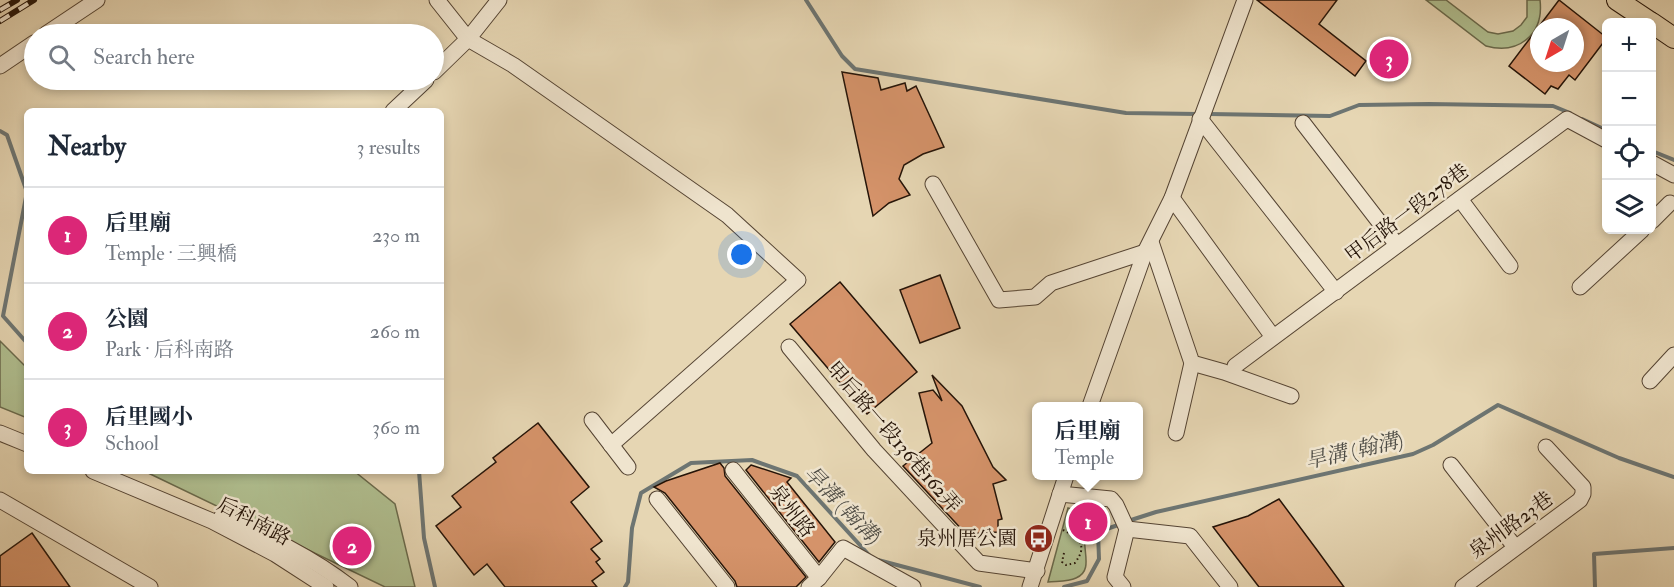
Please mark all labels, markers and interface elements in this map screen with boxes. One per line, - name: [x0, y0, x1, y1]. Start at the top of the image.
- north arrow: [1530, 18, 1584, 72]
- map controls: [1602, 18, 1656, 234]
- button: +: [1602, 18, 1656, 72]
- search box: [24, 24, 444, 90]
- pin: 3: [1370, 36, 1408, 82]
- icon: search: [45, 41, 78, 74]
- text: Search here: [93, 43, 195, 71]
- button: −: [1602, 72, 1656, 126]
- button: locate: [1602, 126, 1656, 180]
- text: Nearby: [48, 131, 126, 163]
- text: 3 results: [357, 135, 420, 160]
- street label: 甲后路一段278巷: [1340, 158, 1474, 268]
- button: layers: [1602, 180, 1656, 234]
- text: 后里廟: [105, 209, 171, 237]
- text: 1: [64, 223, 71, 248]
- text: 230 m: [372, 223, 420, 248]
- your location: [727, 240, 756, 269]
- text: Temple · 三興橋: [105, 241, 237, 266]
- text: 公園: [105, 305, 149, 333]
- text: 2: [62, 319, 73, 344]
- text: 260 m: [370, 319, 420, 344]
- text: Park · 后科南路: [105, 337, 234, 362]
- street label: 甲后路一段136巷162弄: [822, 356, 966, 518]
- popup: [1032, 402, 1143, 480]
- text: 后里國小: [105, 403, 193, 431]
- text: 3: [64, 415, 71, 440]
- text: 360 m: [372, 415, 420, 440]
- text: 后里廟: [1054, 417, 1121, 445]
- water label: 旱溝 (翰溝): [1303, 427, 1405, 475]
- text: School: [105, 431, 159, 456]
- text: Temple: [1054, 445, 1114, 470]
- water label: 旱溝 (翰溝): [798, 460, 886, 550]
- street label: 泉州路: [764, 480, 820, 542]
- street label: 泉州路23巷: [1464, 486, 1558, 564]
- street label: 后科南路: [213, 491, 295, 551]
- pin: 1: [1068, 500, 1108, 544]
- bus stop icon: 泉州厝公園: [1022, 522, 1054, 554]
- pin: 2: [332, 524, 372, 568]
- place label: 泉州厝公園: [917, 526, 1017, 551]

